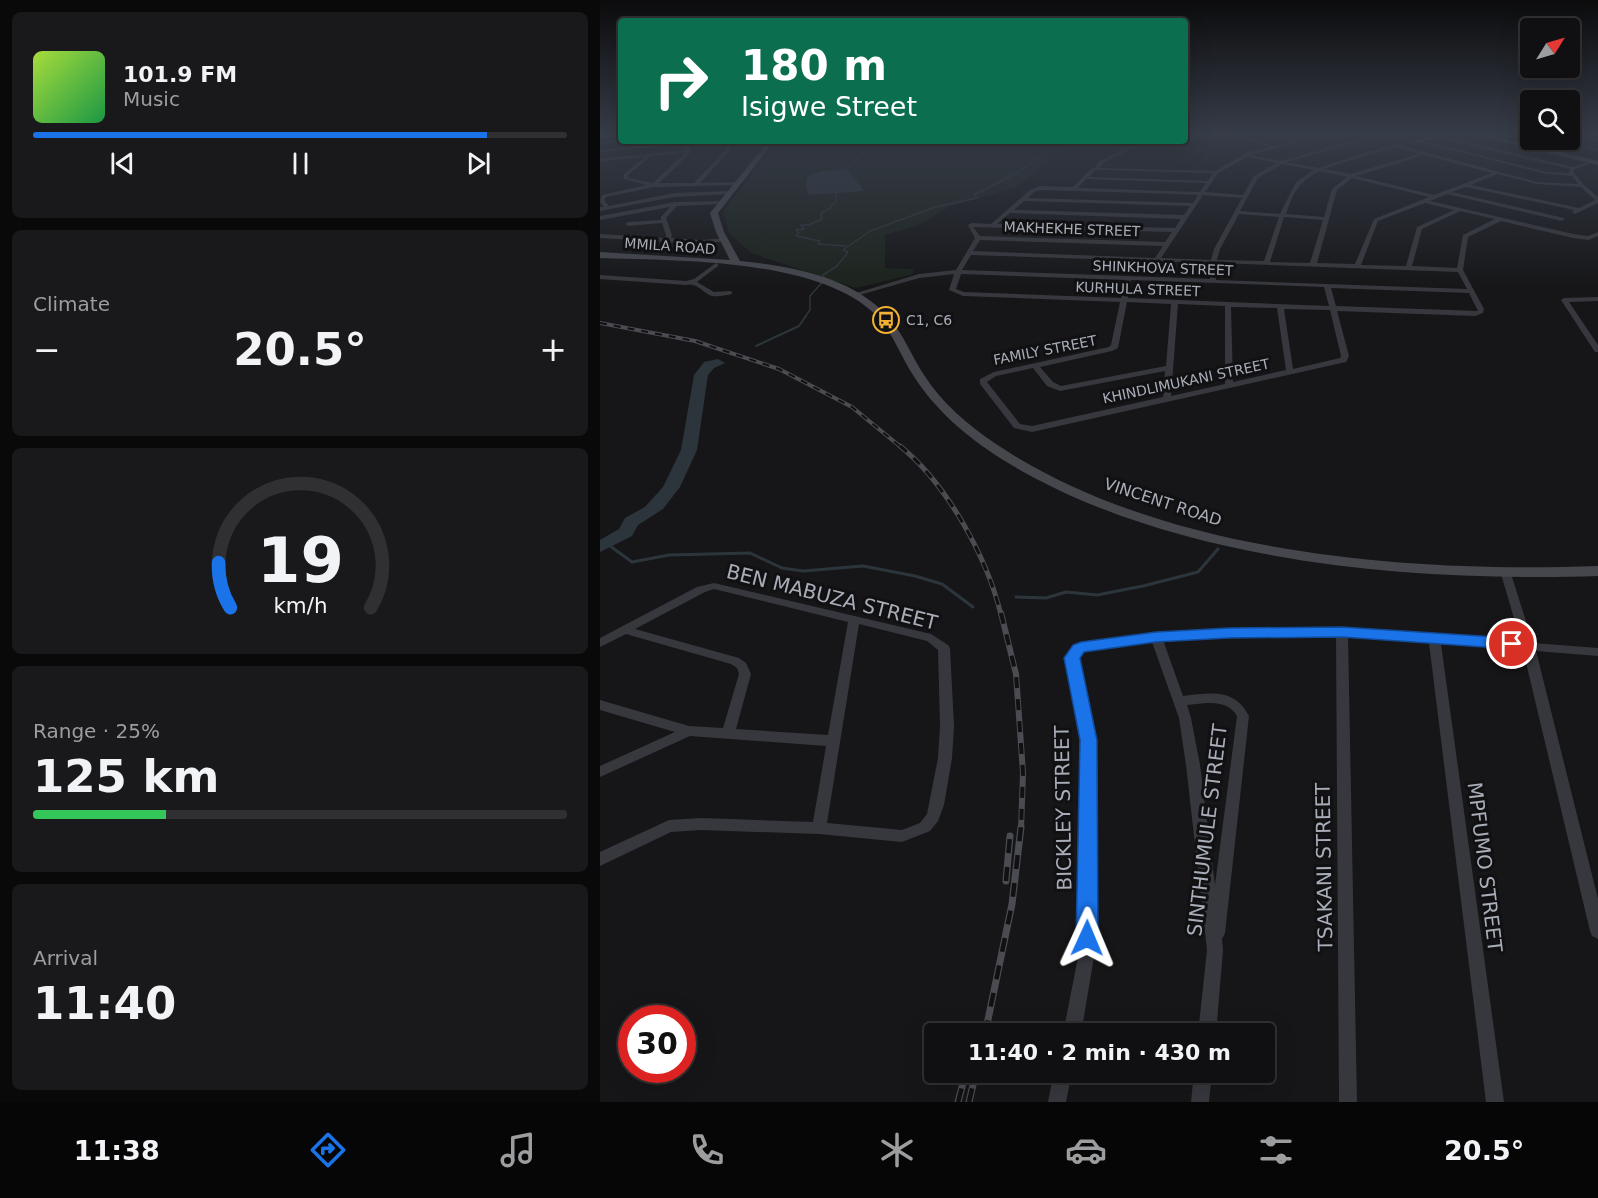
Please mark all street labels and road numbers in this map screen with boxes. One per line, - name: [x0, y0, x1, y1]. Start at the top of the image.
- street label: MAKHEKHE STREET: [1003, 219, 1141, 239]
- street label: MMILA ROAD: [624, 235, 716, 257]
- street label: SHINKHOVA STREET: [1092, 258, 1234, 278]
- street label: KURHULA STREET: [1075, 279, 1201, 299]
- street label: FAMILY STREET: [992, 332, 1098, 368]
- street label: KHINDLIMUKANI STREET: [1101, 355, 1271, 407]
- street label: VINCENT ROAD: [1102, 474, 1224, 530]
- street label: BEN MABUZA STREET: [724, 559, 941, 635]
- street label: SINTHUMULE STREET: [1182, 722, 1232, 938]
- street label: BICKLEY STREET: [1050, 724, 1076, 891]
- street label: MPFUMO STREET: [1463, 781, 1507, 954]
- street label: TSAKANI STREET: [1311, 782, 1337, 953]

